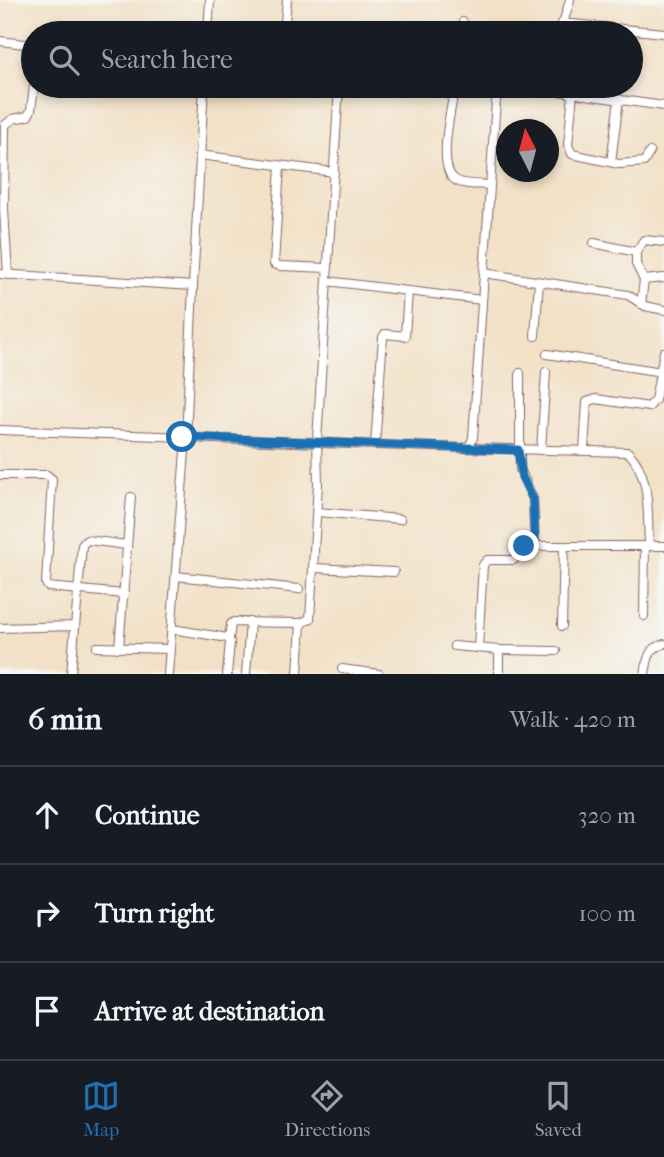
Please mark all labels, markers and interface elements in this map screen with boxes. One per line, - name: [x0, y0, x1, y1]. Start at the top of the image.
- search box: [21, 21, 643, 98]
- icon: search: [45, 41, 83, 79]
- text: Search here: [101, 44, 233, 75]
- north arrow: [496, 119, 559, 182]
- route start: [166, 421, 197, 452]
- route end: [508, 530, 539, 561]
- text: 6 min: [28, 702, 102, 737]
- text: Walk · 420 m: [509, 706, 636, 733]
- icon: ahead: [28, 796, 66, 834]
- text: Continue: [95, 800, 200, 831]
- text: 320 m: [578, 802, 636, 829]
- icon: right: [28, 894, 66, 932]
- text: Turn right: [95, 898, 215, 929]
- text: 100 m: [578, 900, 636, 927]
- icon: arrive: [28, 992, 66, 1030]
- text: Arrive at destination: [95, 996, 325, 1027]
- tab: Map: [82, 1077, 120, 1141]
- tab: Directions: [285, 1077, 370, 1141]
- tab: Saved: [535, 1077, 582, 1141]

